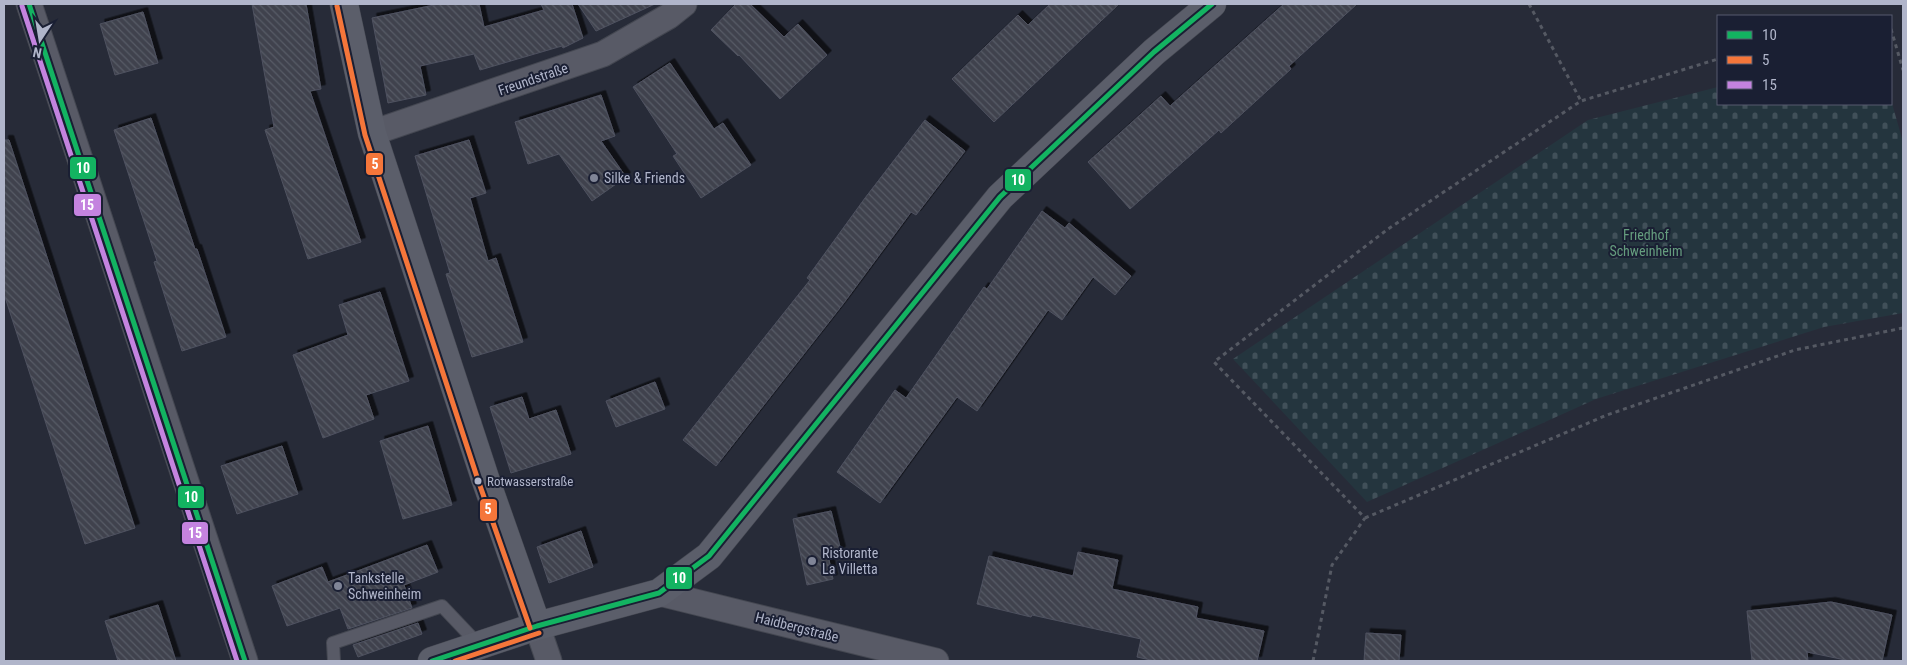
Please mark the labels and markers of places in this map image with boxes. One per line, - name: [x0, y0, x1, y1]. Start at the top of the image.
- place label: Silke & Friends: [604, 170, 685, 186]
- marker: Silke & Friends: [588, 172, 600, 184]
- place label: Rotwasserstraße: [487, 474, 573, 489]
- marker: Rotwasserstraße: [473, 476, 483, 486]
- place label: Ristorante La Villetta: [822, 545, 879, 577]
- marker: Ristorante La Villetta: [806, 555, 818, 567]
- place label: Tankstelle Schweinheim: [348, 570, 421, 602]
- marker: Tankstelle Schweinheim: [332, 580, 344, 592]

